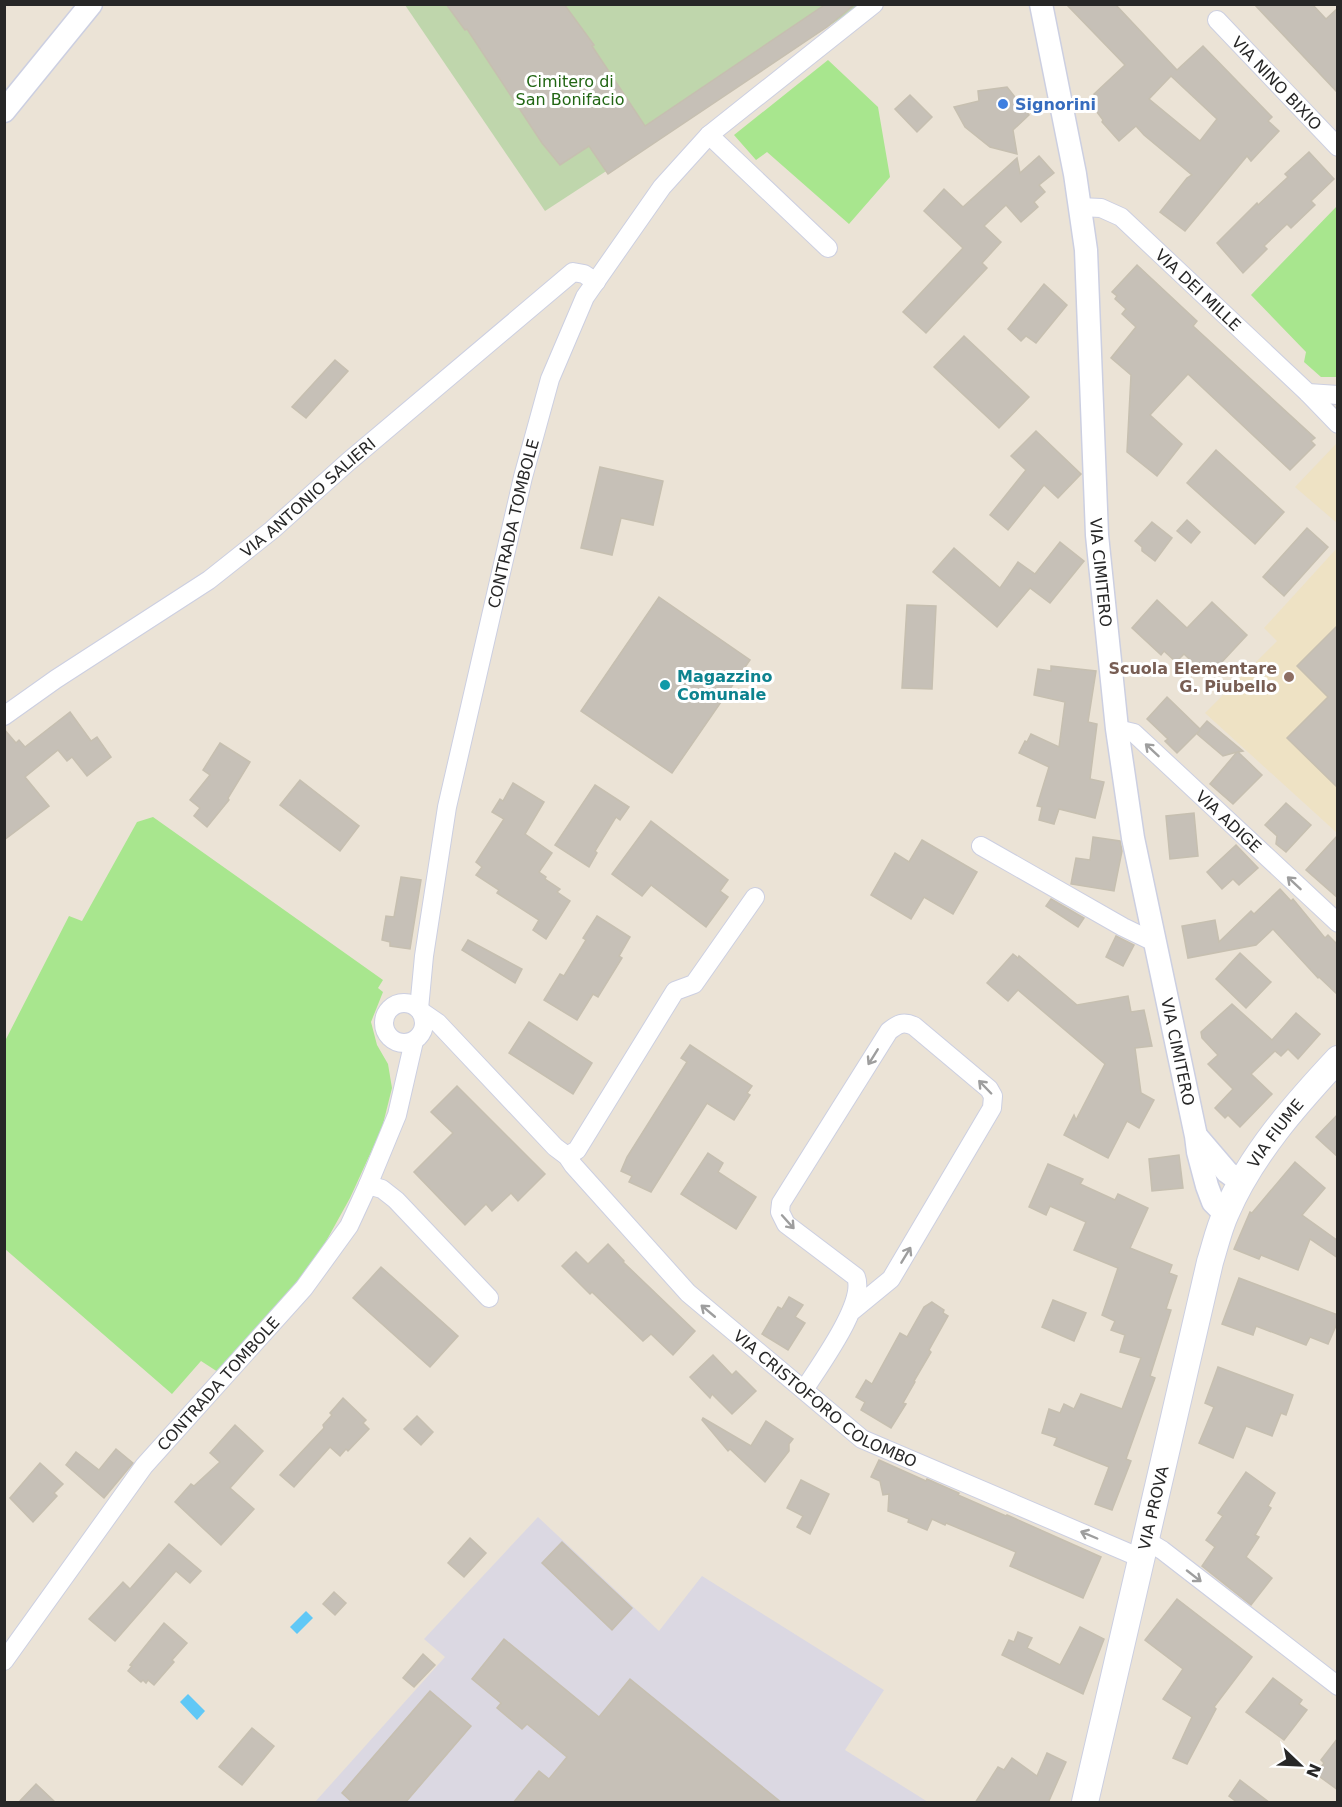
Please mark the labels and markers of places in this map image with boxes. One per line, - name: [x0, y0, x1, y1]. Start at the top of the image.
- place label: Signorini: [1015, 95, 1096, 114]
- marker: Signorini: [996, 97, 1010, 111]
- place label: Scuola Elementare G. Piubello: [1108, 659, 1277, 696]
- place label: Magazzino Comunale: [677, 667, 772, 704]
- marker: Scuola Elementare G. Piubello: [1282, 670, 1296, 684]
- marker: Magazzino Comunale: [658, 678, 672, 692]

